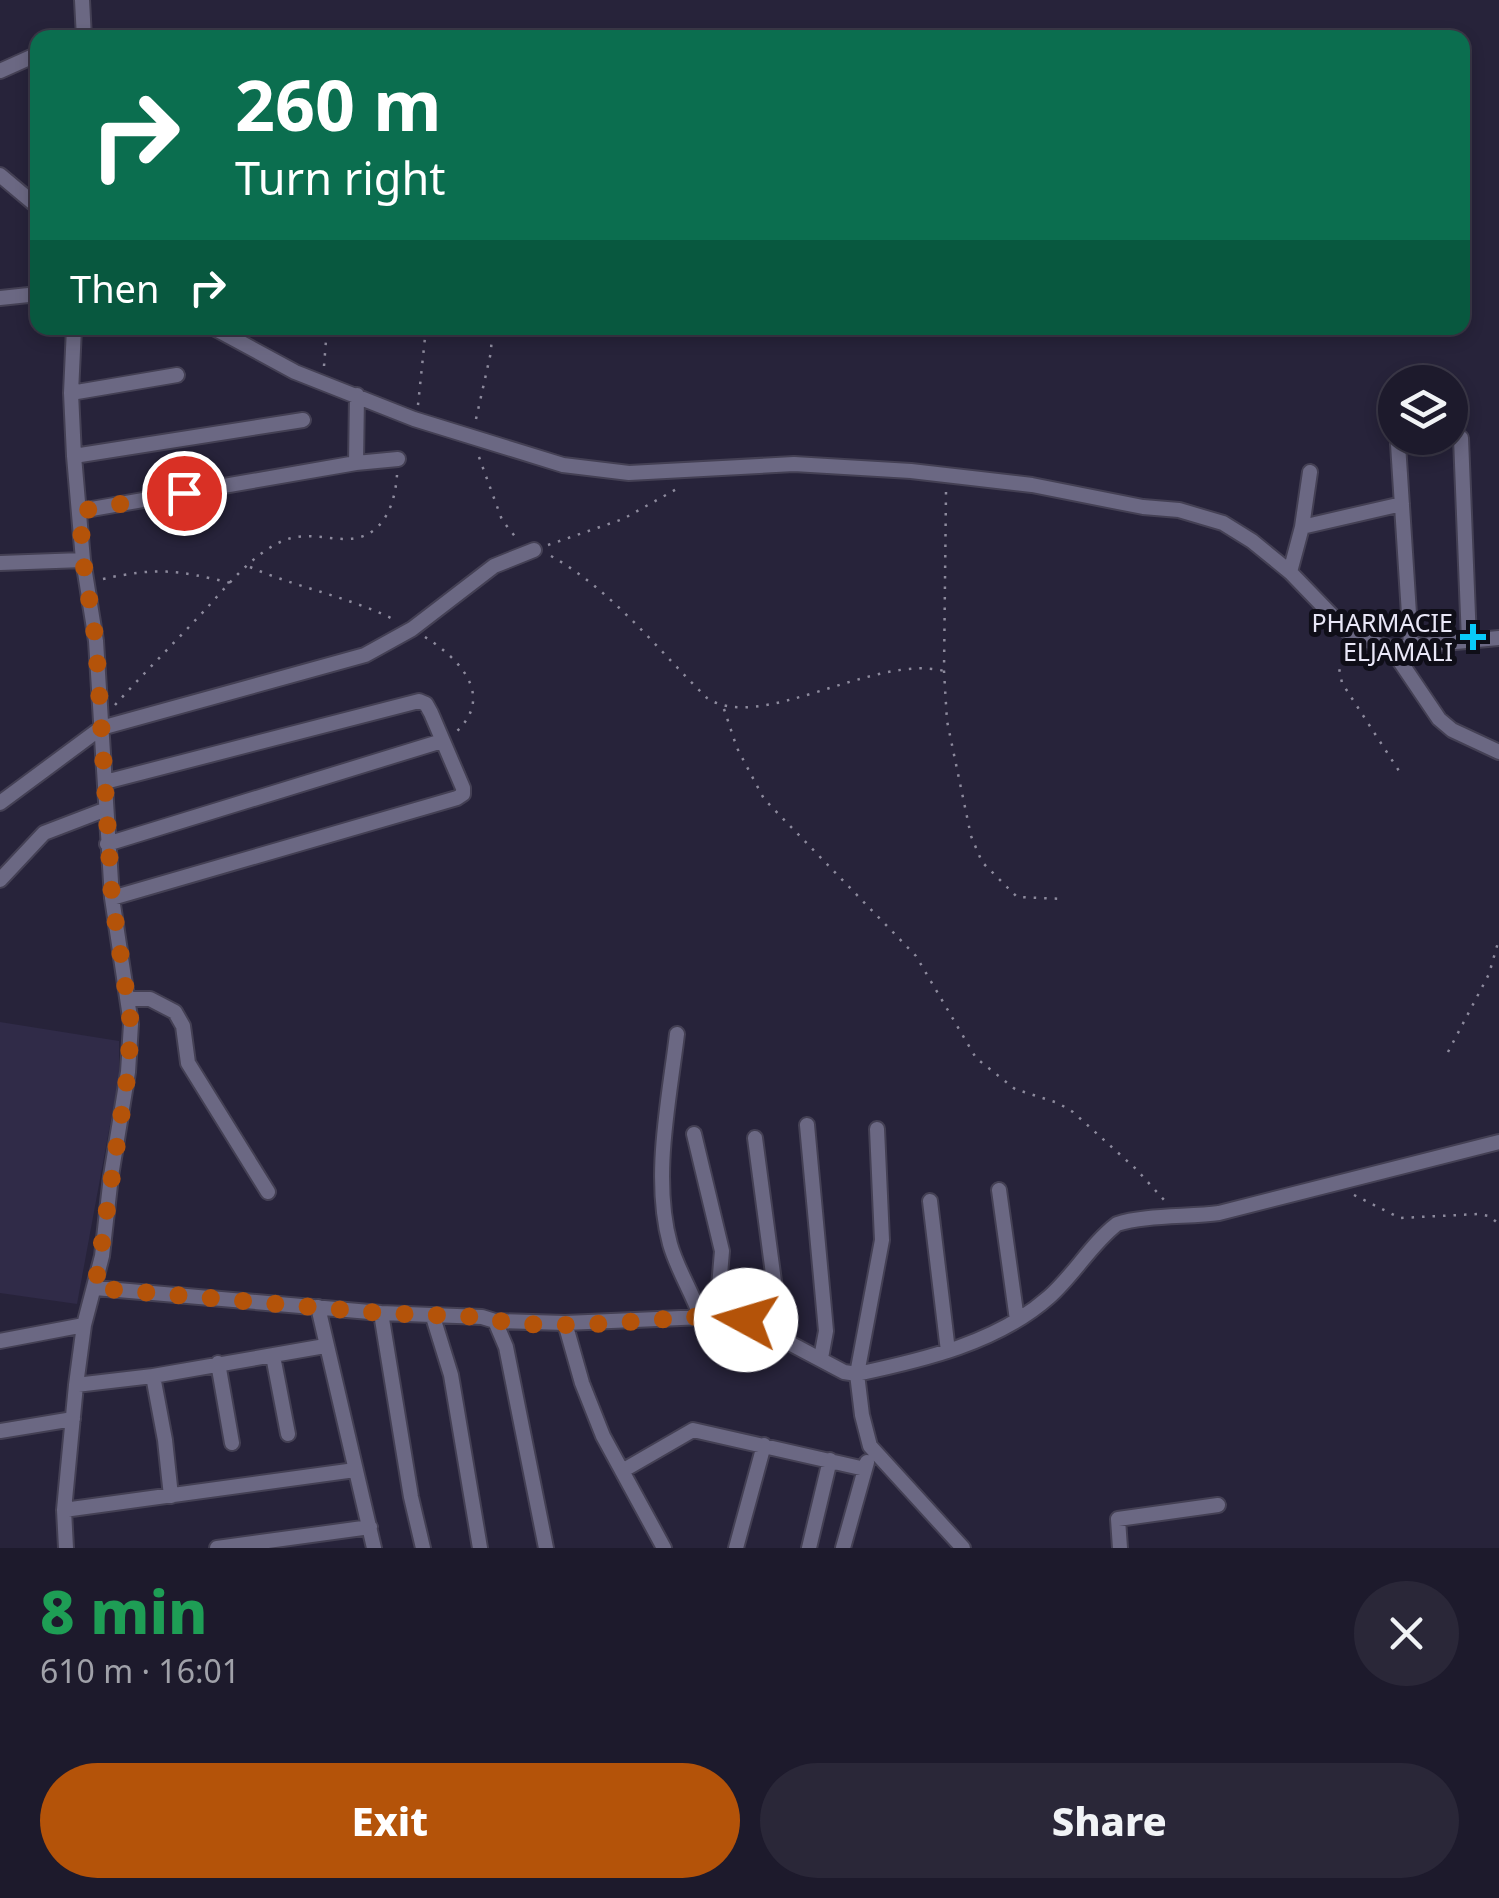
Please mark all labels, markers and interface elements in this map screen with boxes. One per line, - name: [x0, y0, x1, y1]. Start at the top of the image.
- text: 260 m: [235, 56, 442, 152]
- icon: right: [70, 70, 200, 200]
- text: Turn right: [235, 147, 446, 208]
- icon: right: [180, 260, 235, 315]
- text: Then: [70, 262, 160, 314]
- map controls: [1378, 365, 1468, 455]
- button: layers: [1378, 365, 1468, 455]
- pin: [142, 451, 227, 536]
- icon: arrive: [157, 466, 212, 521]
- place label: PHARMACIE ELJAMALI: [1311, 605, 1453, 668]
- marker: PHARMACIE ELJAMALI: [1462, 626, 1484, 648]
- position arrow: [694, 1268, 798, 1372]
- text: 8 min: [40, 1570, 208, 1652]
- button: close: [1354, 1581, 1459, 1686]
- text: 610 m · 16:01: [40, 1649, 240, 1692]
- button: Exit: [40, 1763, 740, 1878]
- button: Share: [760, 1763, 1459, 1878]

